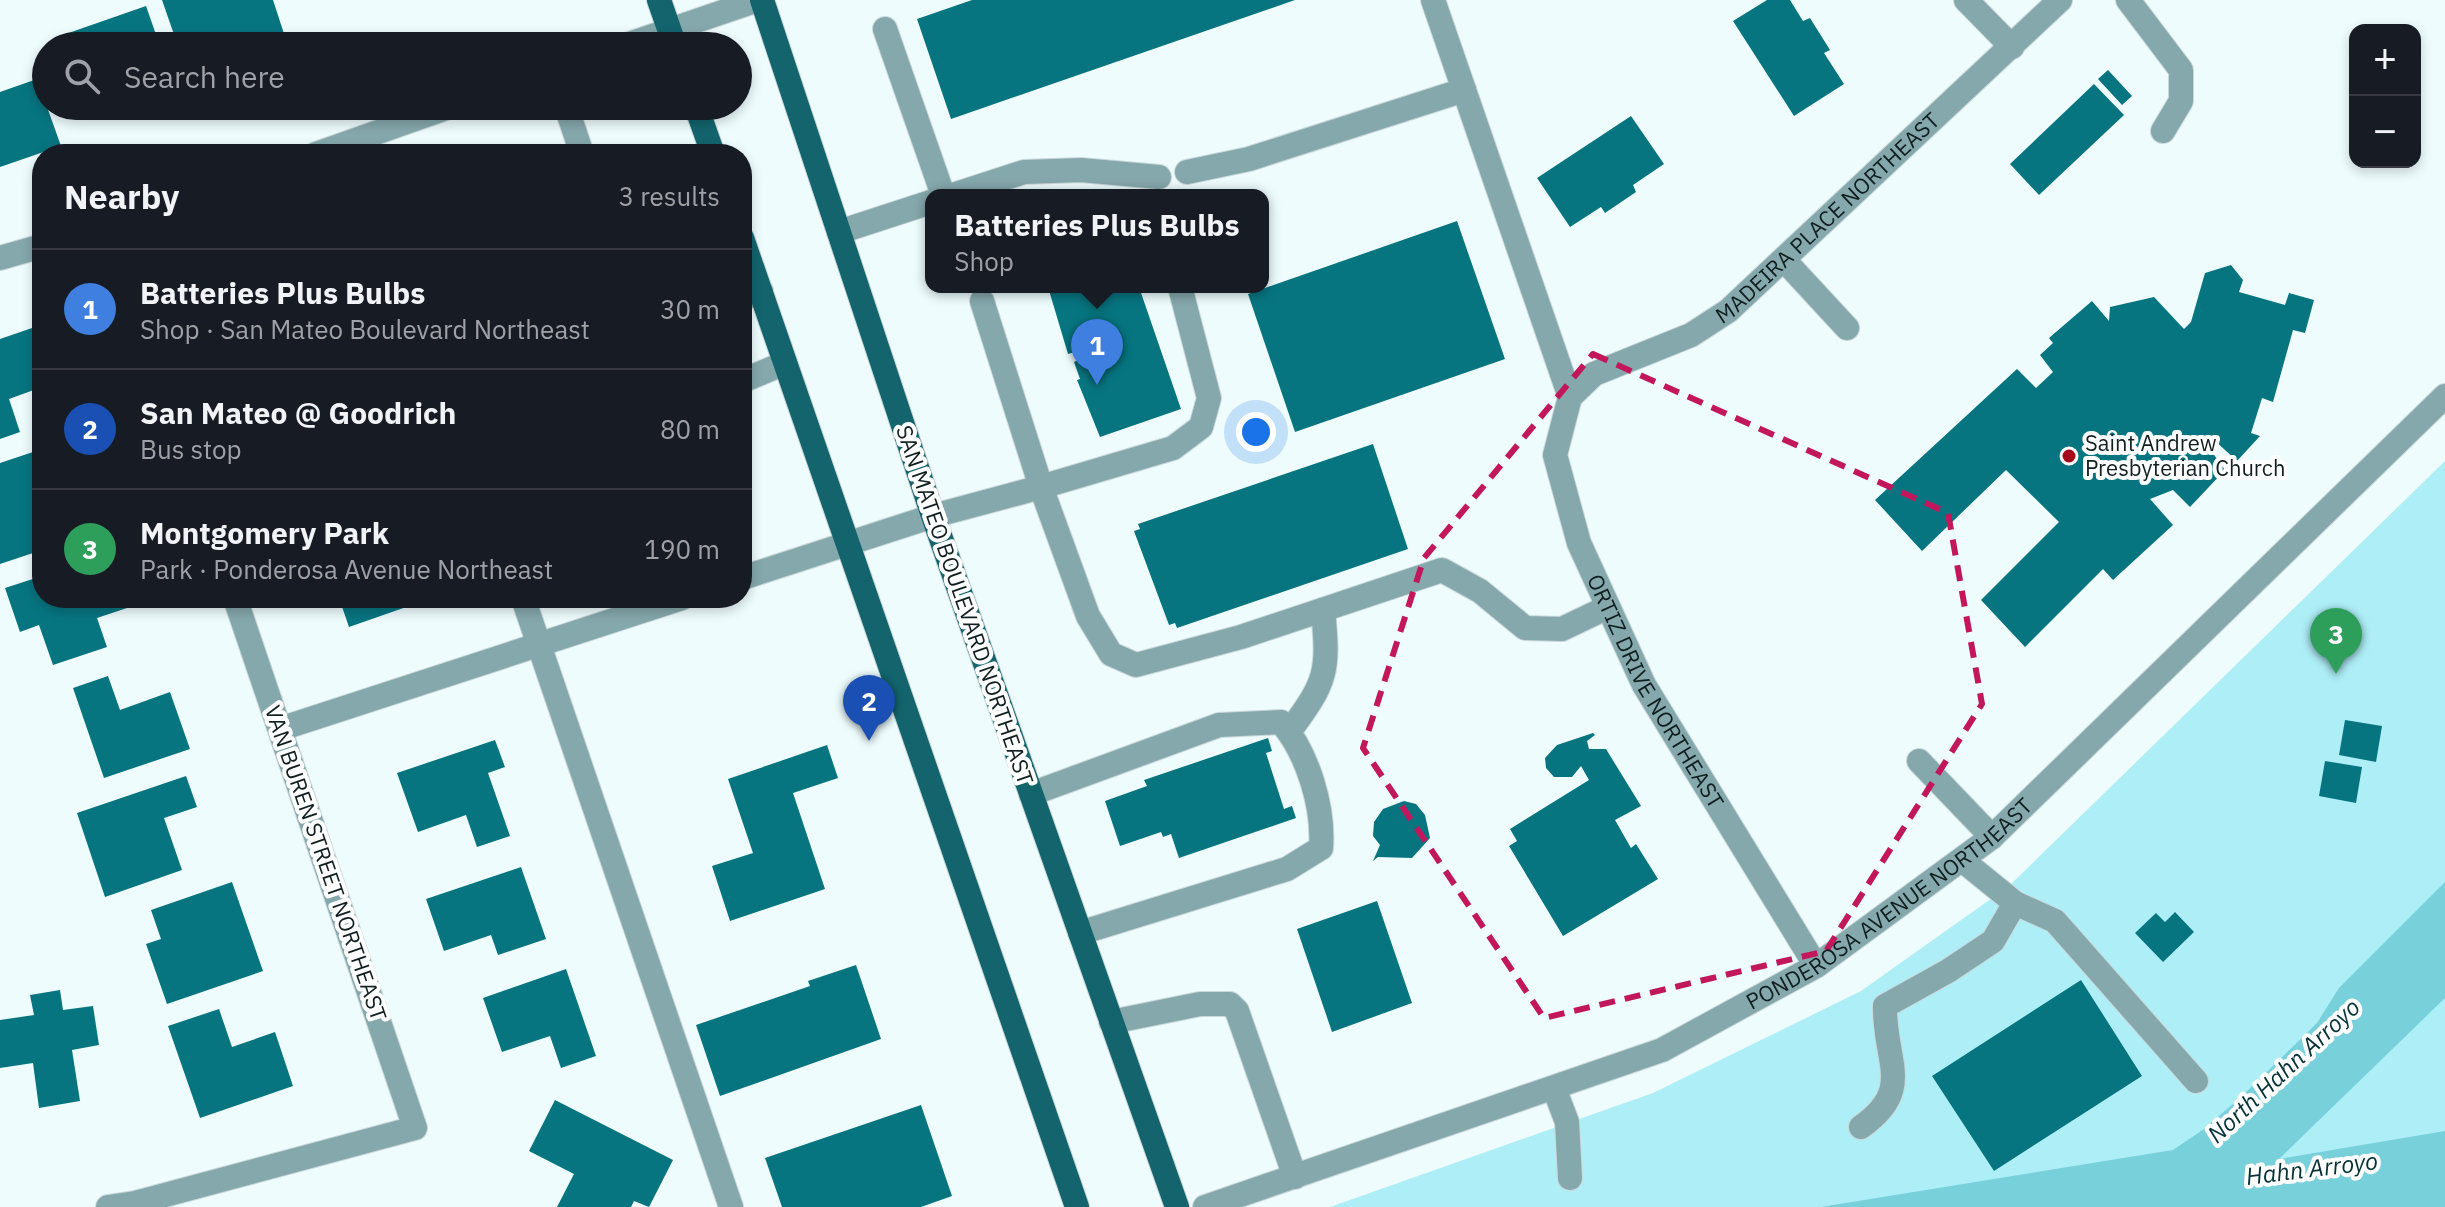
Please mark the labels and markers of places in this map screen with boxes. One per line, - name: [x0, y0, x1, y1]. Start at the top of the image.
- pin: 1: [1071, 319, 1123, 385]
- place label: Saint Andrew Presbyterian Church: [2085, 428, 2285, 482]
- marker: Saint Andrew Presbyterian Church: [2060, 447, 2078, 465]
- pin: 3: [2310, 608, 2362, 674]
- pin: 2: [843, 675, 895, 741]

